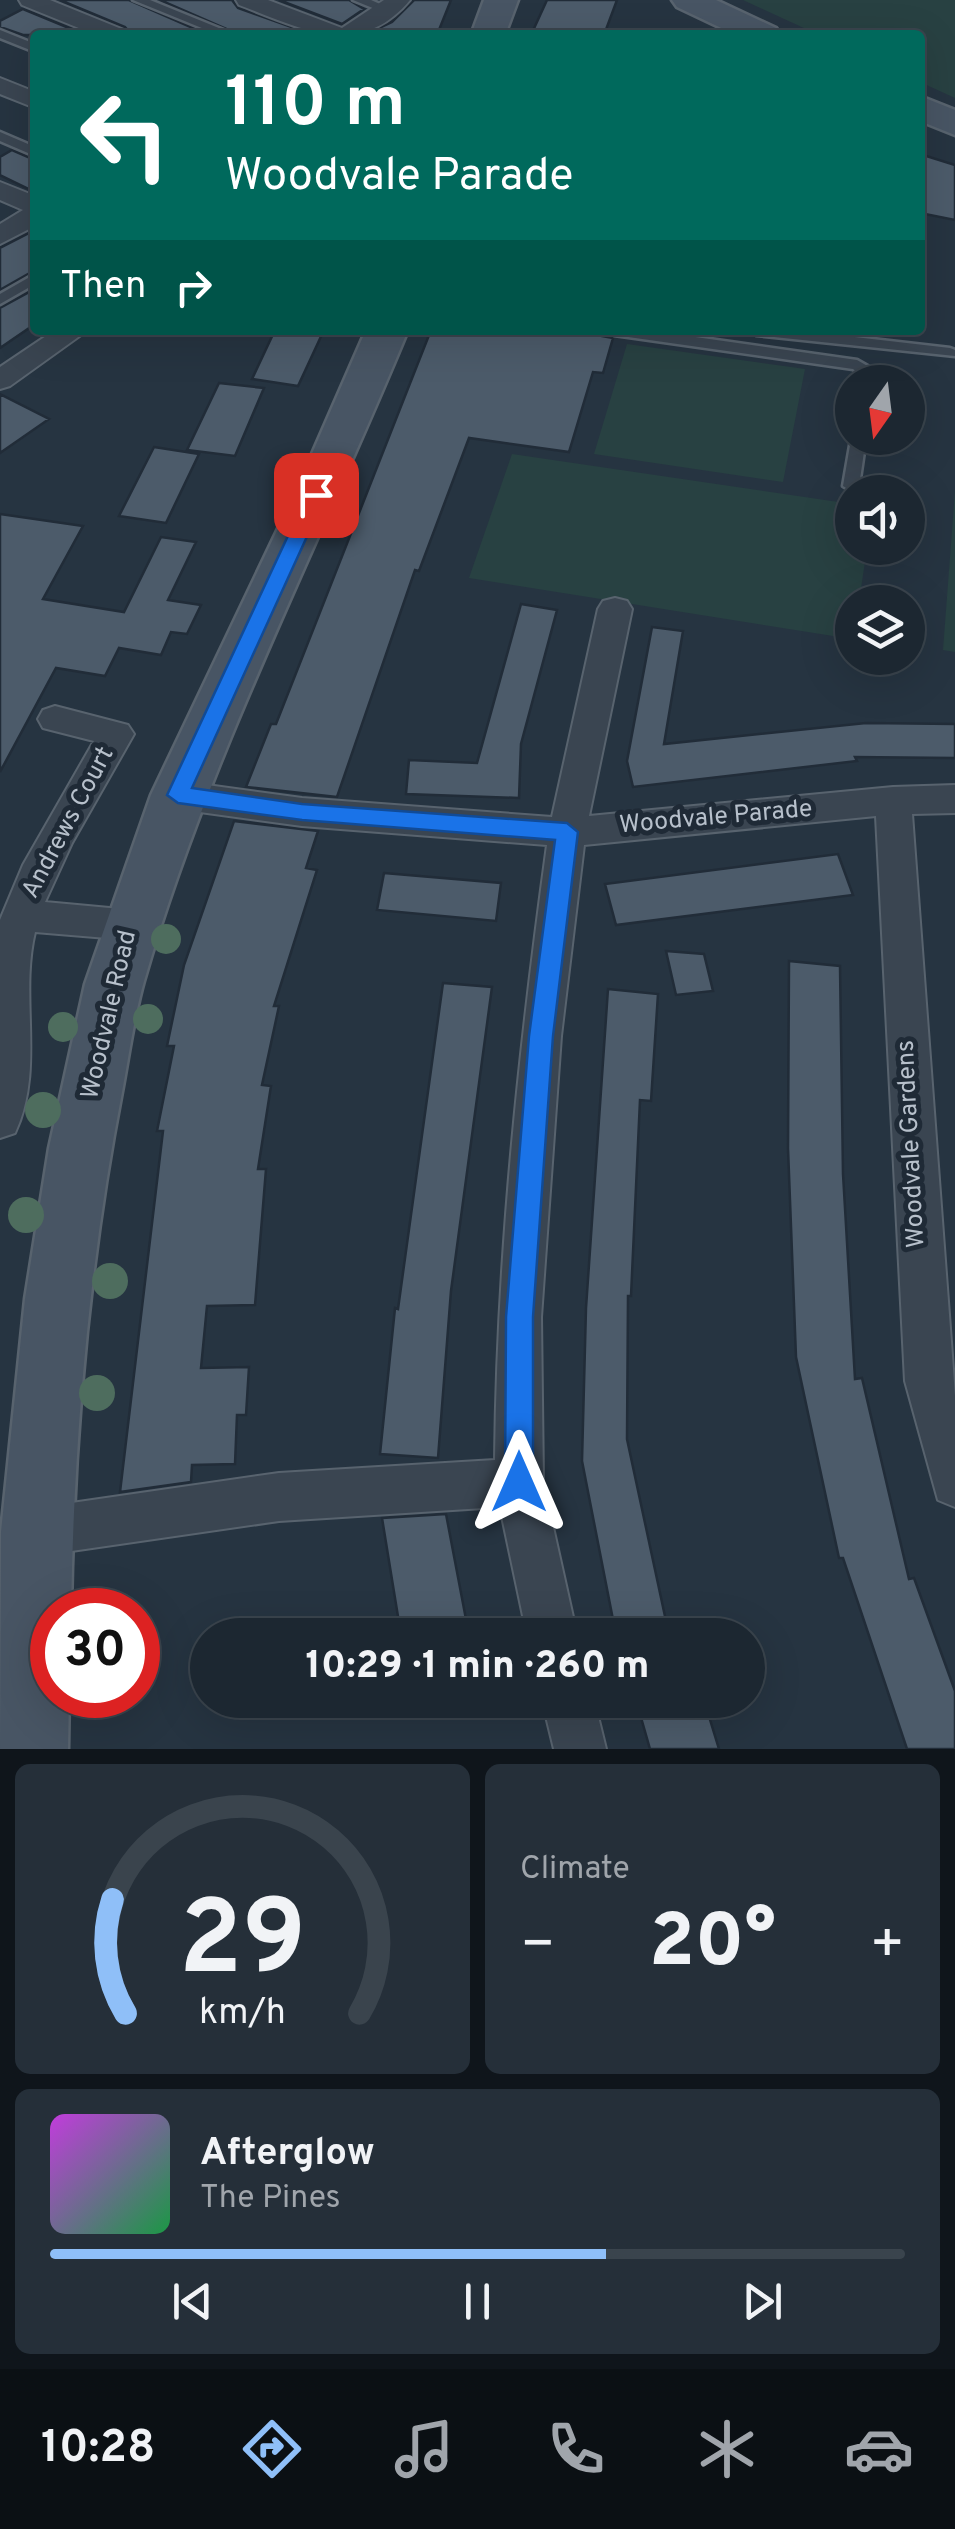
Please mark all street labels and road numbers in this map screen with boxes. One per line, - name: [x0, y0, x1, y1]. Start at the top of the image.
- street label: Andrews Court: [16, 742, 122, 904]
- street label: Woodvale Parade: [618, 794, 814, 842]
- street label: Woodvale Road: [75, 927, 145, 1103]
- street label: Woodvale Gardens: [891, 1039, 933, 1249]

